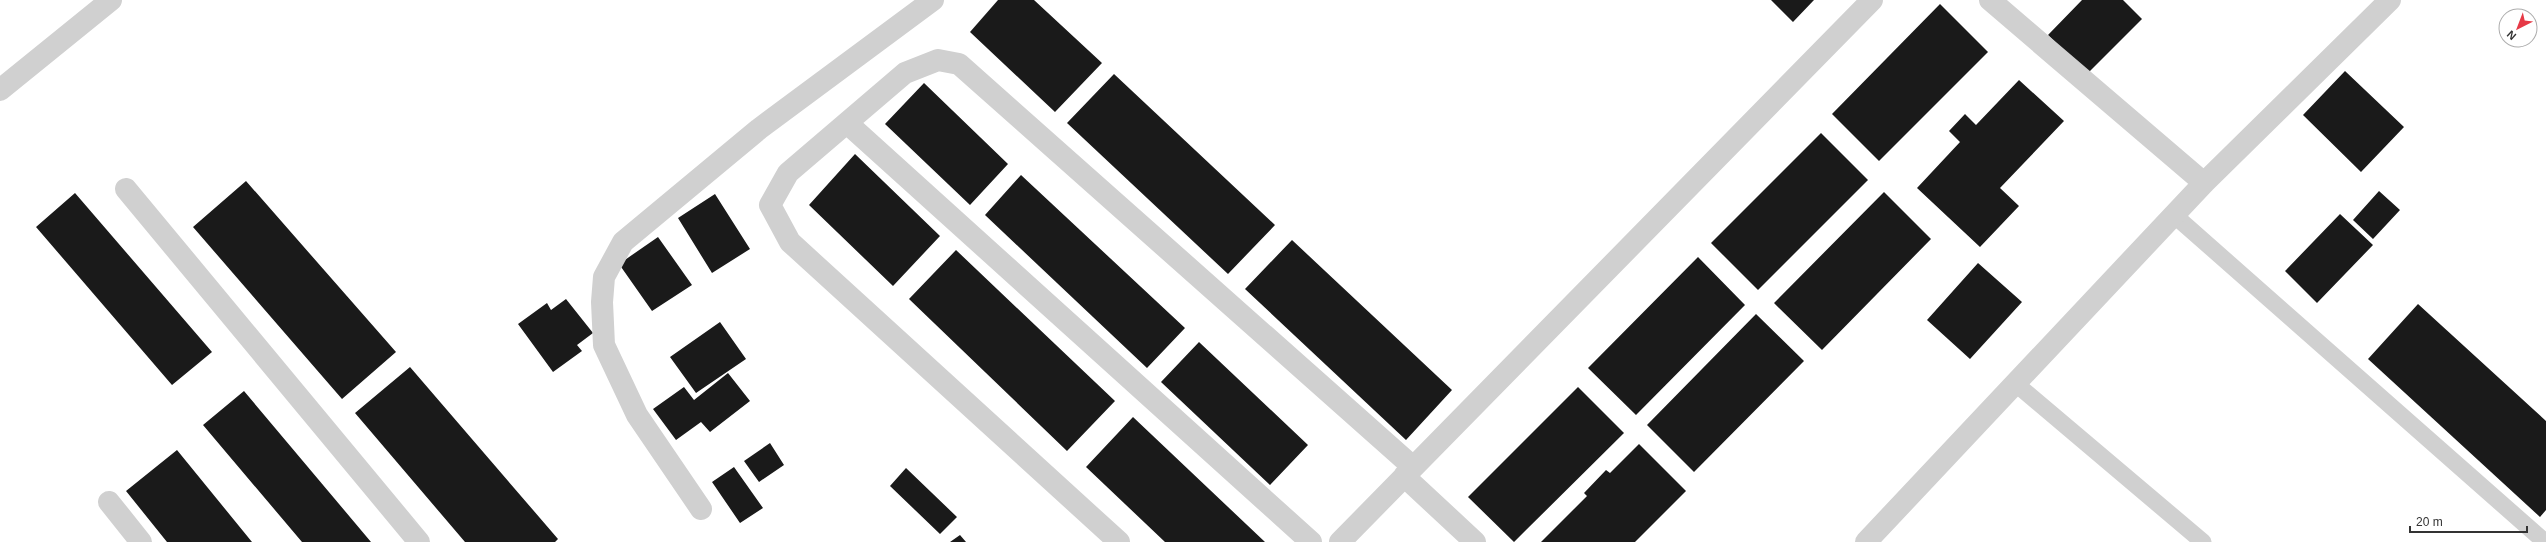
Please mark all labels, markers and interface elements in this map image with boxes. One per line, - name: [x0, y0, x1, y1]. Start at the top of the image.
- north arrow: [2498, 8, 2538, 48]
- text: N: [2504, 28, 2518, 43]
- scale bar: [2410, 508, 2527, 534]
- text: 20 m: [2416, 515, 2443, 529]

